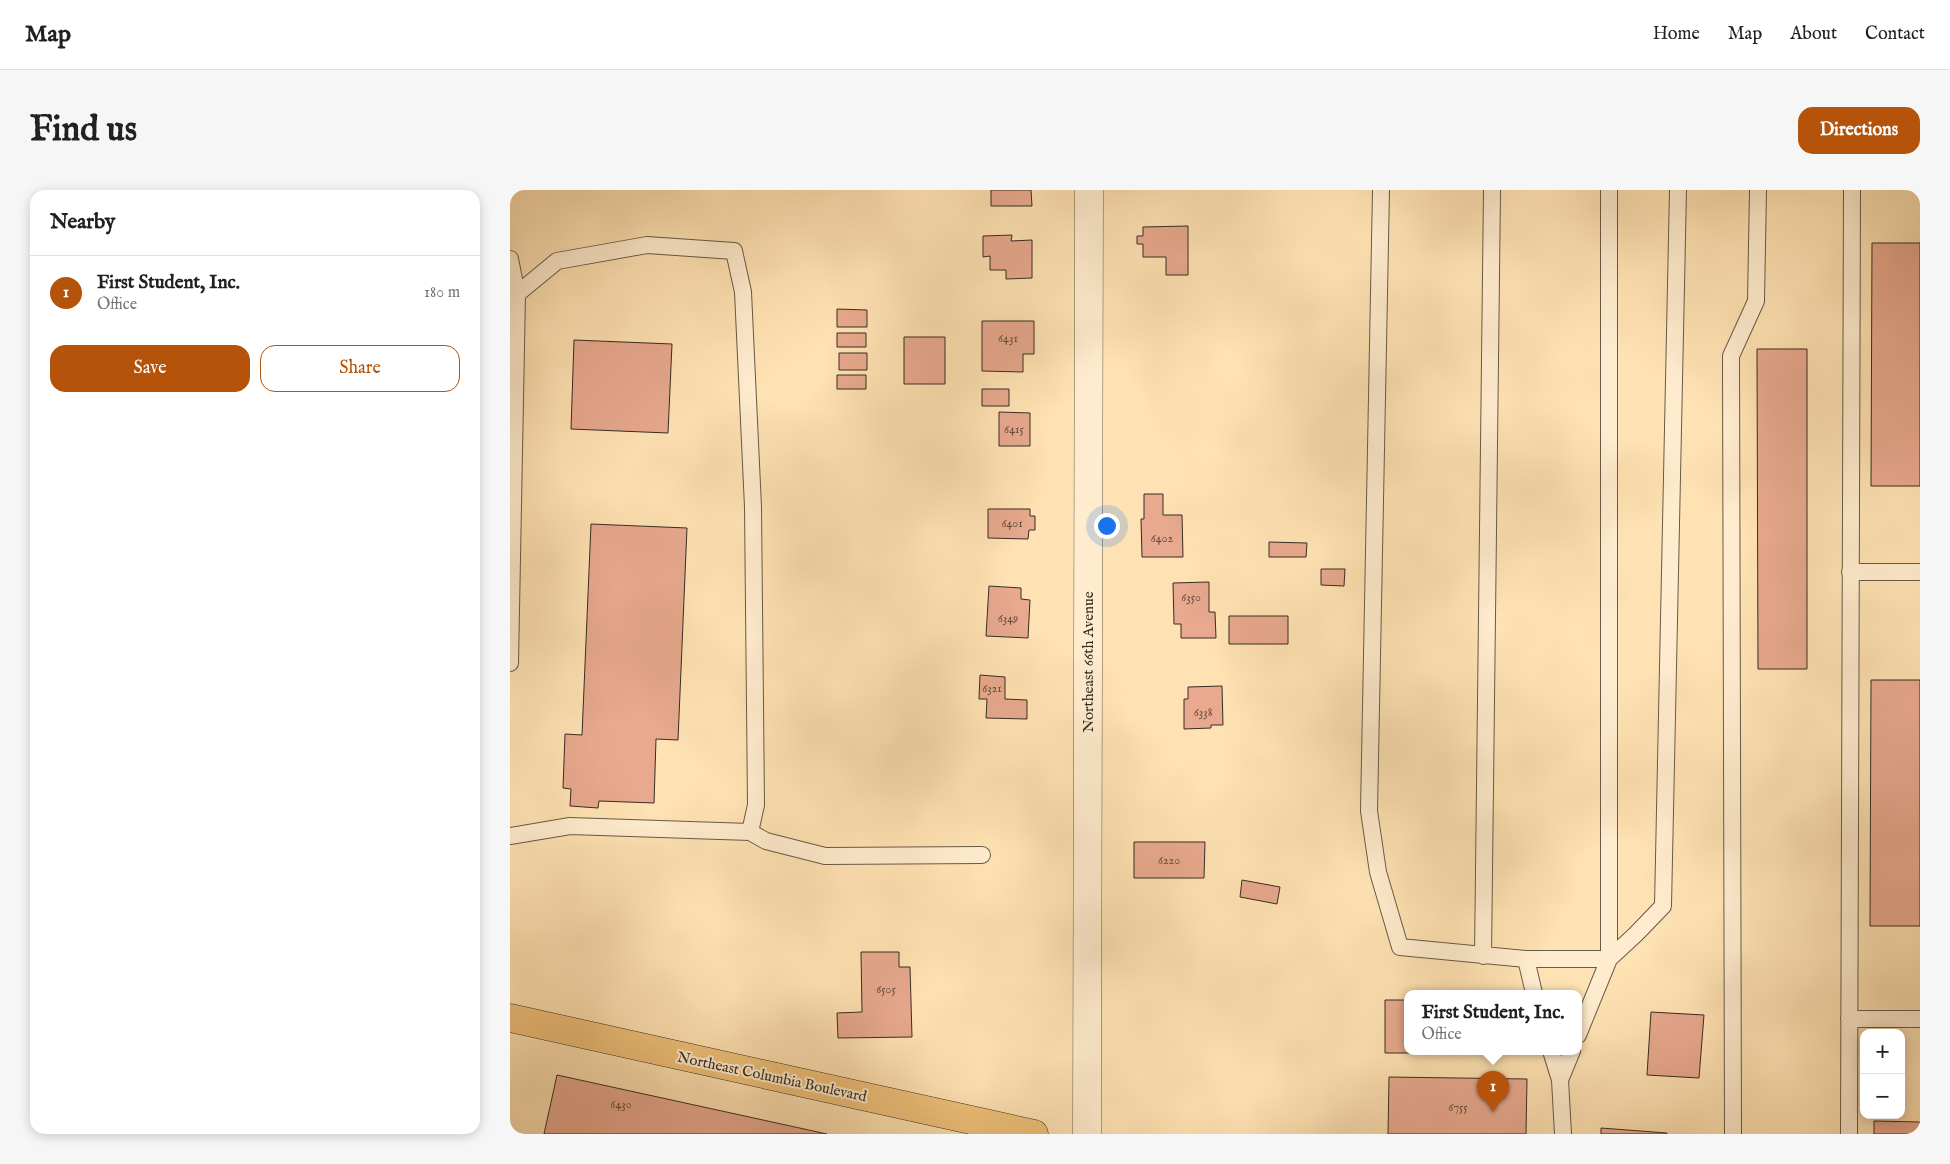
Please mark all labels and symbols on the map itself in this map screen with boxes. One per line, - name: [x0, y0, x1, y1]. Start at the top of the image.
- house number: 6431: [998, 331, 1018, 346]
- house number: 6415: [1004, 422, 1025, 437]
- your location: [1094, 513, 1120, 539]
- house number: 6401: [1001, 516, 1023, 531]
- house number: 6402: [1151, 531, 1174, 546]
- house number: 6350: [1181, 590, 1201, 605]
- street label: Northeast 66th Avenue: [1079, 591, 1098, 733]
- house number: 6349: [998, 611, 1018, 626]
- house number: 6321: [982, 681, 1002, 696]
- house number: 6338: [1194, 705, 1213, 720]
- house number: 6220: [1158, 853, 1180, 868]
- house number: 6505: [876, 982, 896, 997]
- street label: Northeast Columbia Boulevard: [675, 1048, 870, 1107]
- pin: 1: [1477, 1071, 1509, 1112]
- house number: 6430: [610, 1097, 632, 1112]
- house number: 6755: [1448, 1100, 1468, 1115]

